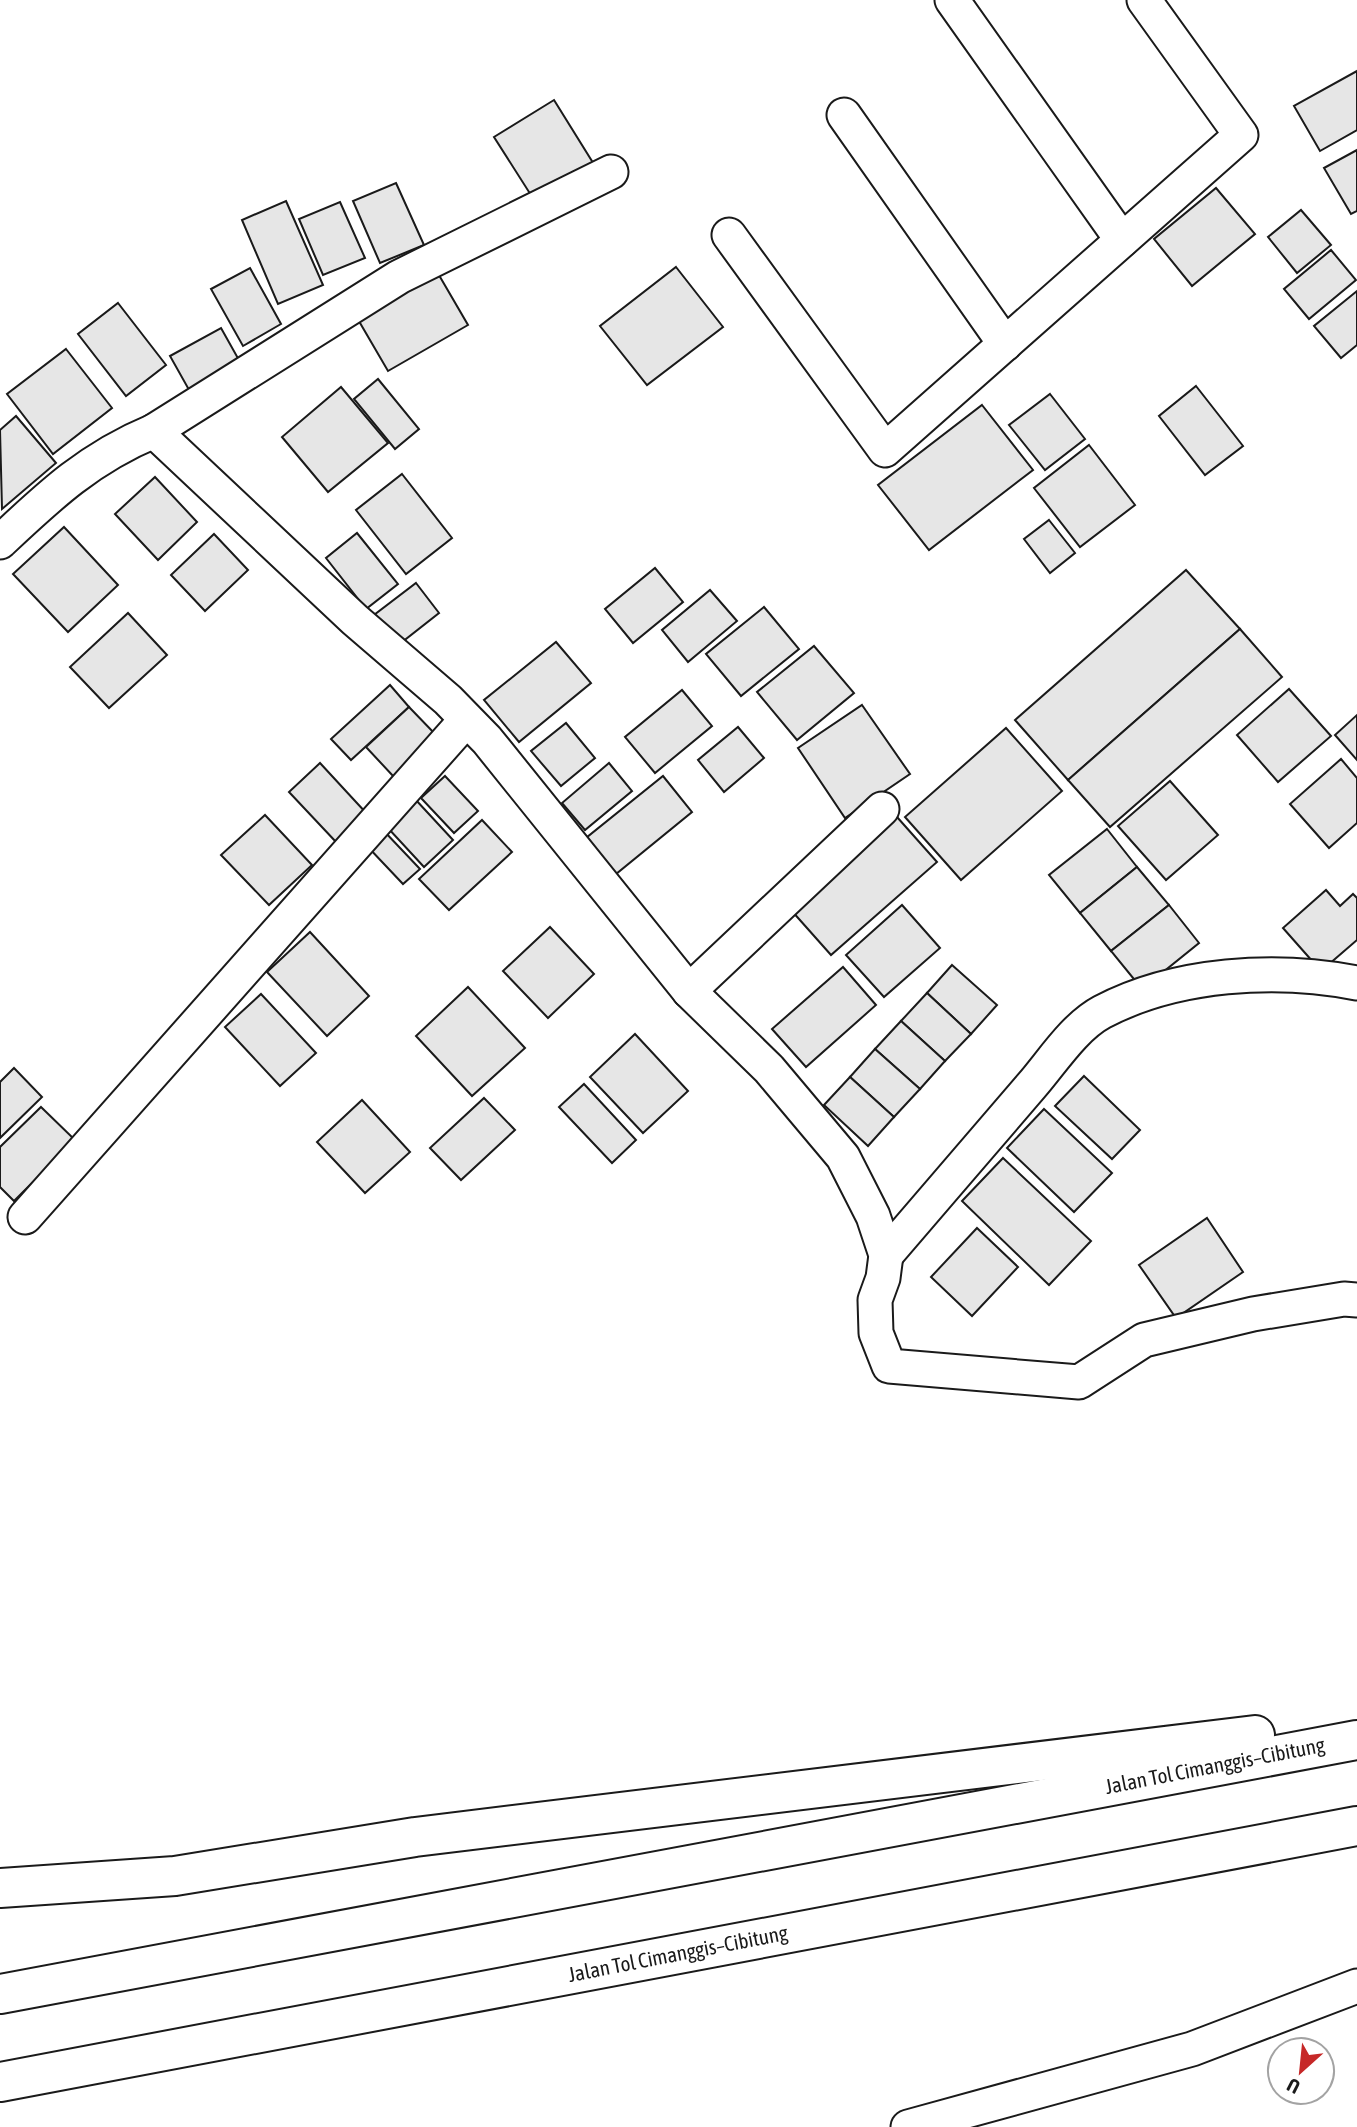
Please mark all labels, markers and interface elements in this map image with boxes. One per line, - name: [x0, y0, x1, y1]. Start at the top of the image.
- street label: Jalan Tol Cimanggis–Cibitung: [1103, 1732, 1327, 1798]
- street label: Jalan Tol Cimanggis–Cibitung: [566, 1920, 790, 1986]
- north arrow: [1266, 2036, 1336, 2106]
- text: U: [1283, 2074, 1303, 2098]

